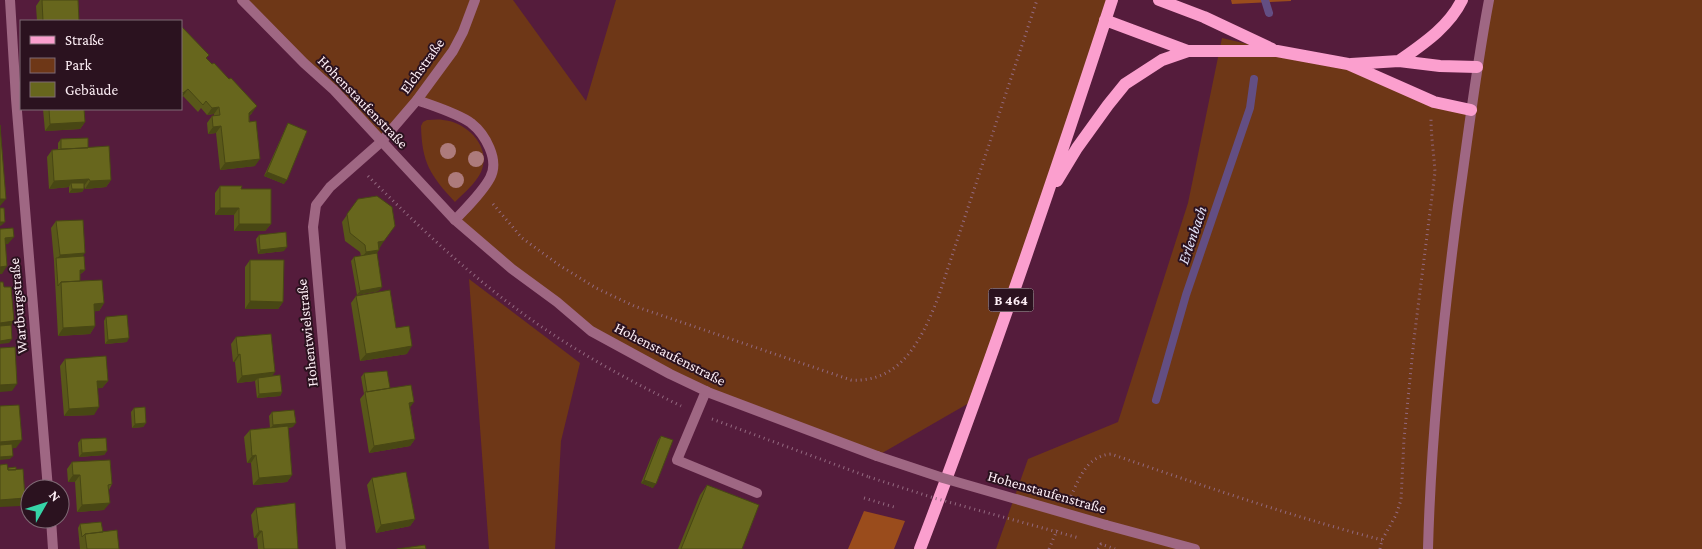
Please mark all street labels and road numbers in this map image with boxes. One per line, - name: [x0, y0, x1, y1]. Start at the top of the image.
- street label: Elchstraße: [397, 35, 448, 97]
- street label: Hohenstaufenstraße: [315, 52, 412, 152]
- street label: Wartburgstraße: [6, 257, 31, 355]
- street label: Hohentwielstraße: [293, 278, 321, 388]
- road number: B 464: [988, 288, 1034, 312]
- street label: Hohenstaufenstraße: [612, 319, 729, 389]
- street label: Hohenstaufenstraße: [986, 467, 1108, 517]

